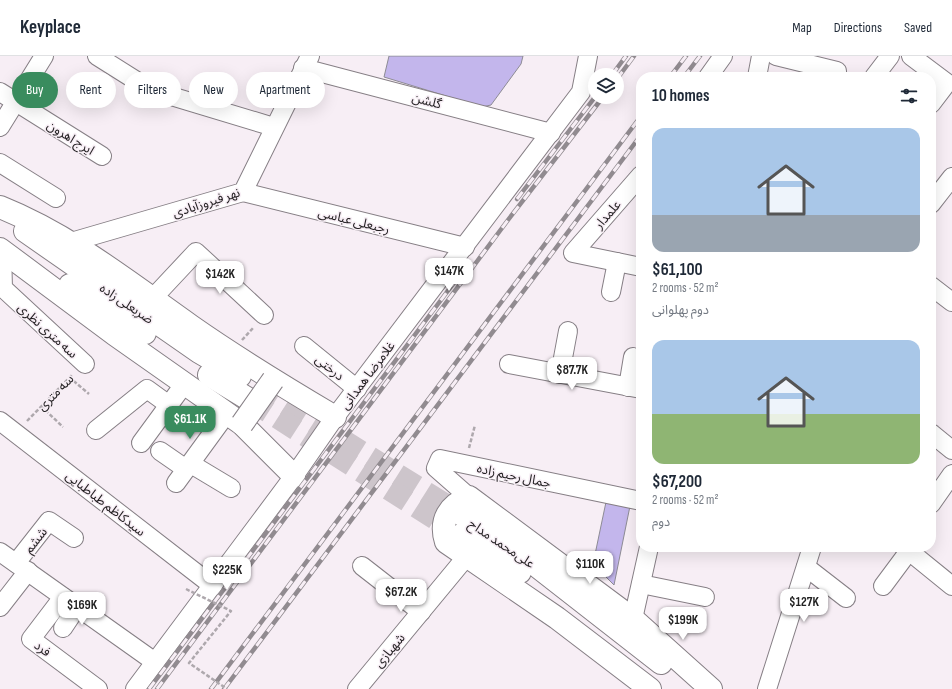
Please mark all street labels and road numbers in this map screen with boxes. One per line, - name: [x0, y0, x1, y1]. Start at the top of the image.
- street label: گلشن: [410, 89, 444, 113]
- street label: ایرج اهرون: [43, 117, 97, 160]
- street label: نهر فیروزآبادی: [171, 185, 242, 221]
- street label: علمدار: [590, 197, 625, 233]
- street label: رجبعلی عباسی: [316, 204, 391, 238]
- street label: ضربعلی زاده: [97, 280, 157, 328]
- street label: سه متری نظری: [14, 300, 81, 362]
- street label: غلامرضا همدانی: [337, 338, 399, 413]
- street label: درختی: [312, 351, 347, 384]
- street label: سه متری: [34, 371, 77, 414]
- street label: جمال رحیم زاده: [475, 460, 553, 494]
- street label: سیدکاظم طباطبایی: [61, 468, 148, 541]
- street label: علی‌محمد مداح: [464, 516, 538, 574]
- street label: ششم: [21, 524, 52, 558]
- street label: شهبازی: [371, 630, 409, 671]
- street label: فرد: [31, 637, 54, 660]

